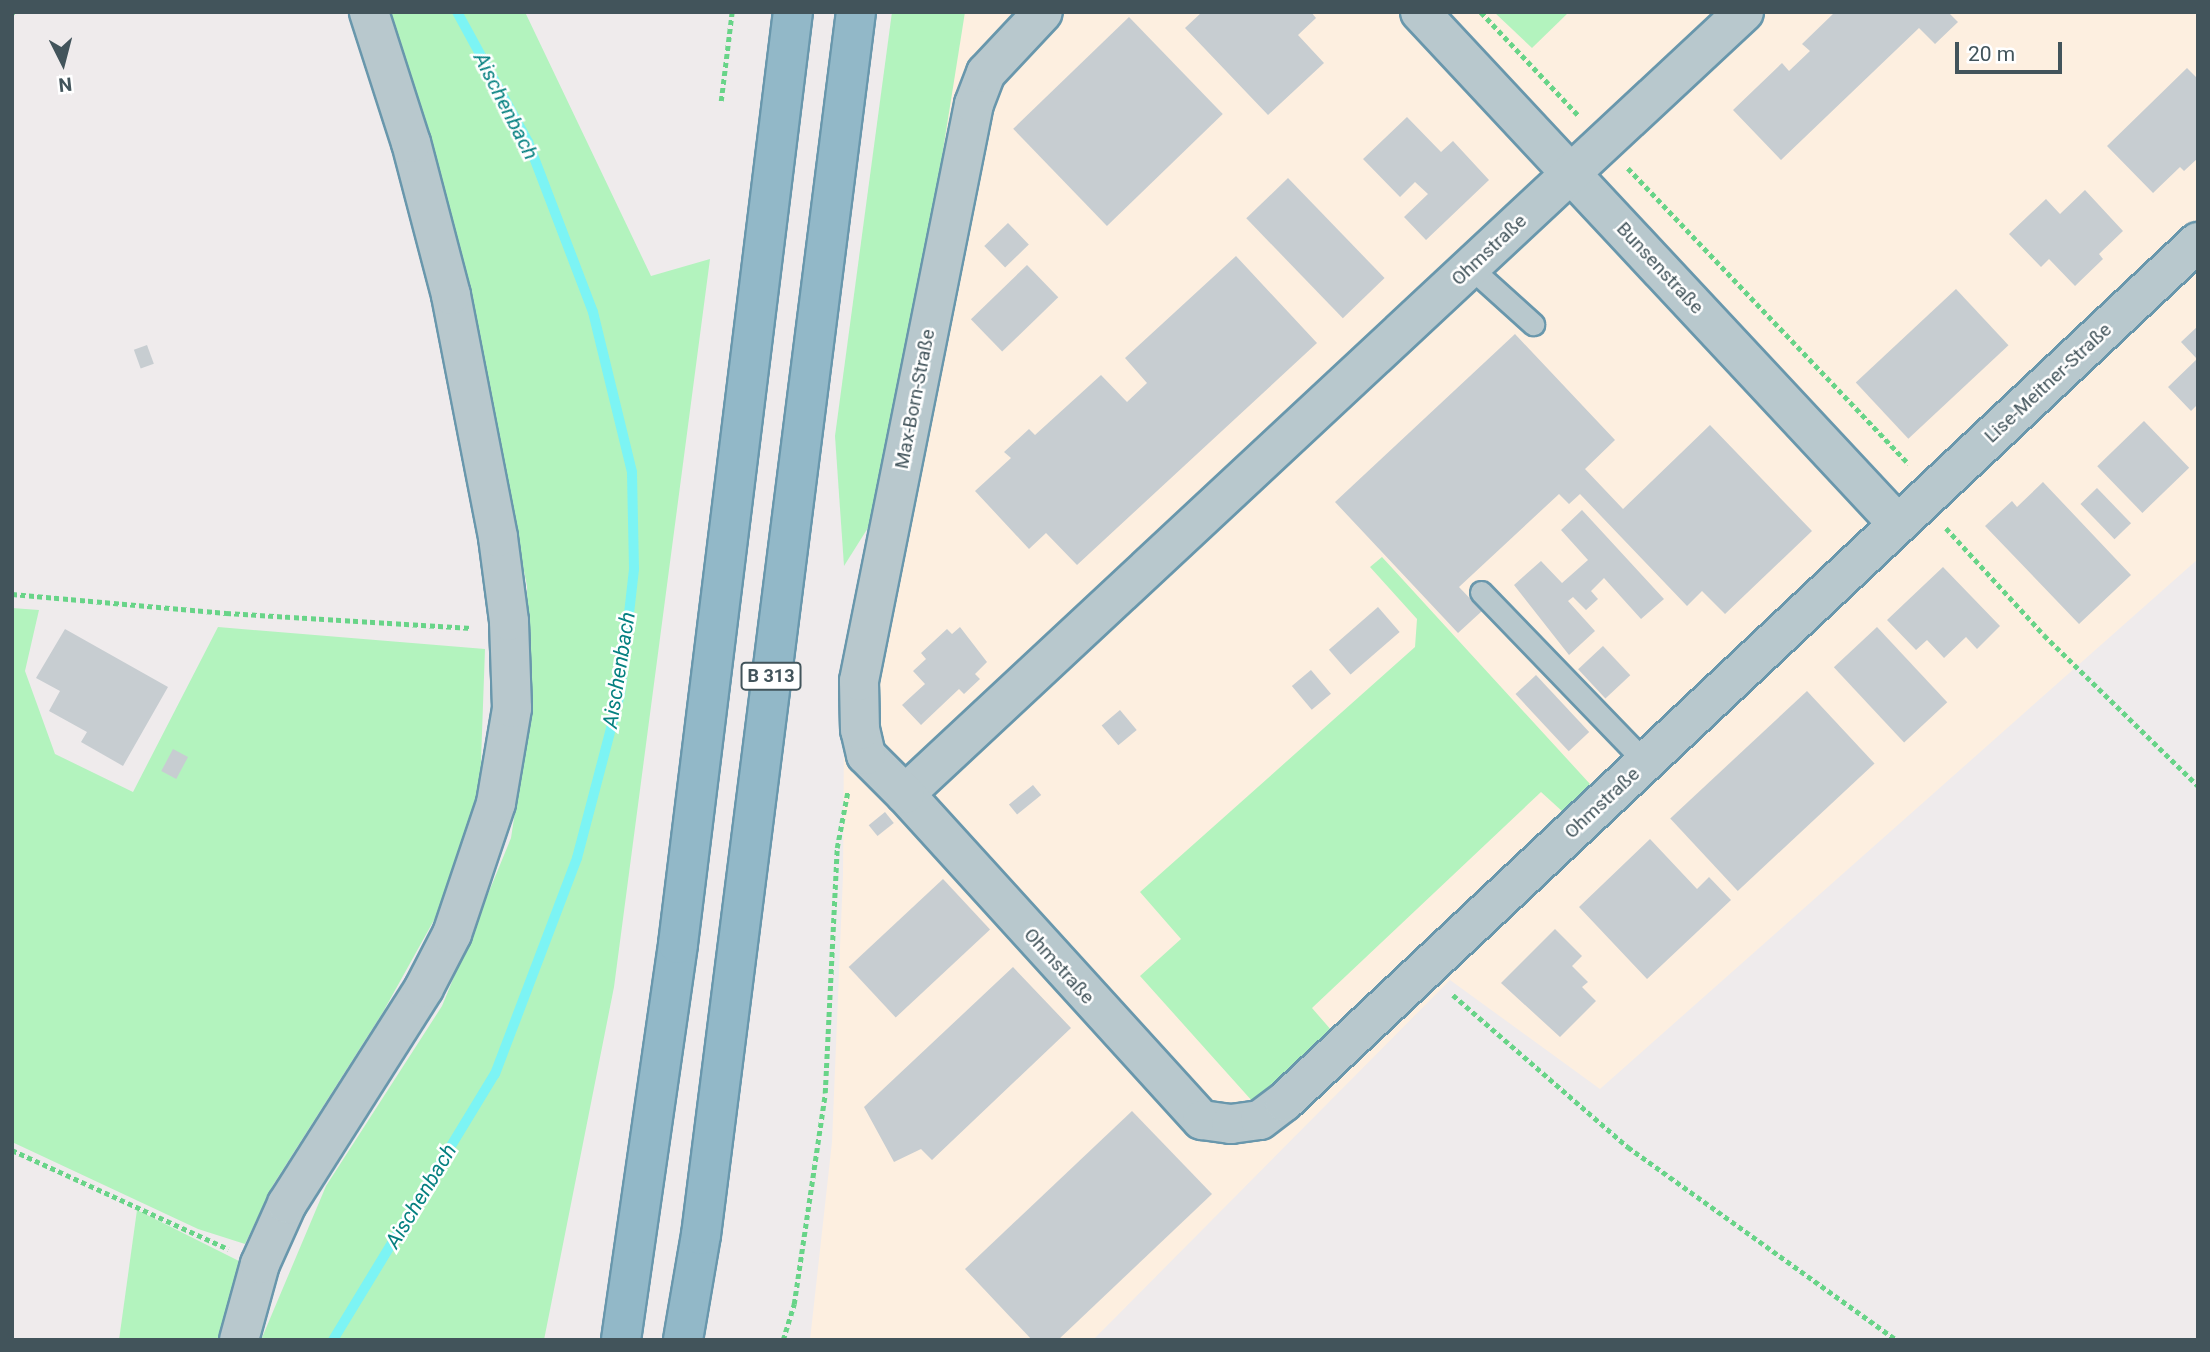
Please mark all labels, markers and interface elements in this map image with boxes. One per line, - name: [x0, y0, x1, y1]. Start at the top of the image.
- north arrow: [28, 28, 98, 98]
- scale bar: [1958, 28, 2065, 72]
- text: 20 m: [1968, 42, 2015, 66]
- water label: Aischenbach: [468, 48, 544, 164]
- text: N: [57, 72, 73, 97]
- street label: Ohmstraße: [1447, 210, 1531, 290]
- street label: Bunsenstraße: [1612, 217, 1708, 319]
- street label: Lise-Meitner-Straße: [1980, 318, 2116, 448]
- street label: Max-Born-Straße: [890, 327, 940, 471]
- water label: Aischenbach: [597, 610, 641, 730]
- road number: B 313: [740, 662, 802, 690]
- street label: Ohmstraße: [1560, 763, 1644, 843]
- street label: Ohmstraße: [1019, 923, 1099, 1009]
- water label: Aischenbach: [380, 1139, 462, 1253]

